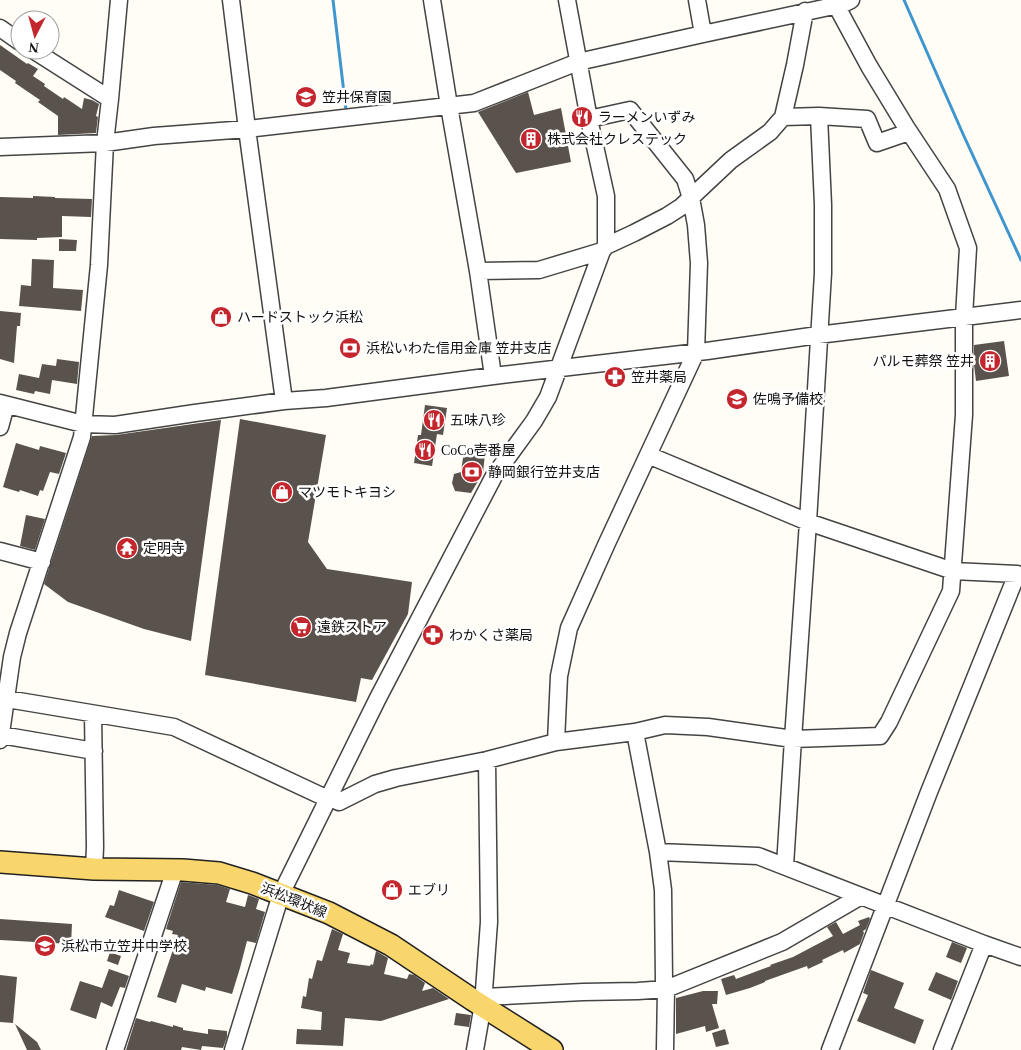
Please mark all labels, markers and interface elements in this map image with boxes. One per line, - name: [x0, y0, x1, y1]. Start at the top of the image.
- north arrow: [10, 10, 60, 60]
- text: N: [28, 39, 40, 55]
- school or university icon: 笠井保育園: [294, 85, 318, 109]
- place label: 笠井保育園: [322, 89, 392, 105]
- restaurant icon: ラーメンいずみ: [570, 105, 594, 129]
- place label: ラーメンいずみ: [598, 110, 695, 125]
- building icon: 株式会社クレステック: [519, 127, 543, 151]
- place label: 株式会社クレステック: [547, 132, 687, 147]
- shop icon: ハードストック浜松: [209, 305, 233, 329]
- place label: ハードストック浜松: [237, 310, 363, 325]
- bank icon: 浜松いわた信用金庫 笠井支店: [338, 336, 362, 360]
- place label: 浜松いわた信用金庫 笠井支店: [366, 340, 552, 356]
- building icon: パルモ葬祭 笠井: [978, 349, 1002, 373]
- place label: パルモ葬祭 笠井: [873, 353, 974, 369]
- pharmacy icon: 笠井薬局: [603, 365, 627, 389]
- place label: 笠井薬局: [631, 369, 687, 385]
- school or university icon: 佐鳴予備校: [725, 387, 749, 411]
- place label: 佐鳴予備校: [753, 392, 823, 407]
- restaurant icon: 五味八珍: [422, 408, 446, 432]
- place label: 五味八珍: [450, 413, 506, 428]
- restaurant icon: CoCo壱番屋: [413, 438, 437, 462]
- place label: CoCo壱番屋: [441, 443, 516, 458]
- bank icon: 静岡銀行笠井支店: [460, 460, 484, 484]
- place label: 静岡銀行笠井支店: [488, 464, 600, 480]
- shop icon: マツモトキヨシ: [270, 480, 294, 504]
- place label: マツモトキヨシ: [298, 485, 396, 500]
- temple icon: 定明寺: [115, 536, 139, 560]
- place label: 定明寺: [143, 541, 185, 556]
- supermarket icon: 遠鉄ストア: [289, 615, 313, 639]
- place label: 遠鉄ストア: [317, 620, 387, 635]
- pharmacy icon: わかくさ薬局: [421, 623, 445, 647]
- place label: わかくさ薬局: [449, 628, 533, 643]
- shop icon: エブリ: [380, 878, 404, 902]
- street label: 浜松環状線: [259, 879, 329, 921]
- place label: エブリ: [408, 882, 450, 898]
- school or university icon: 浜松市立笠井中学校: [33, 934, 57, 958]
- place label: 浜松市立笠井中学校: [61, 938, 187, 954]

